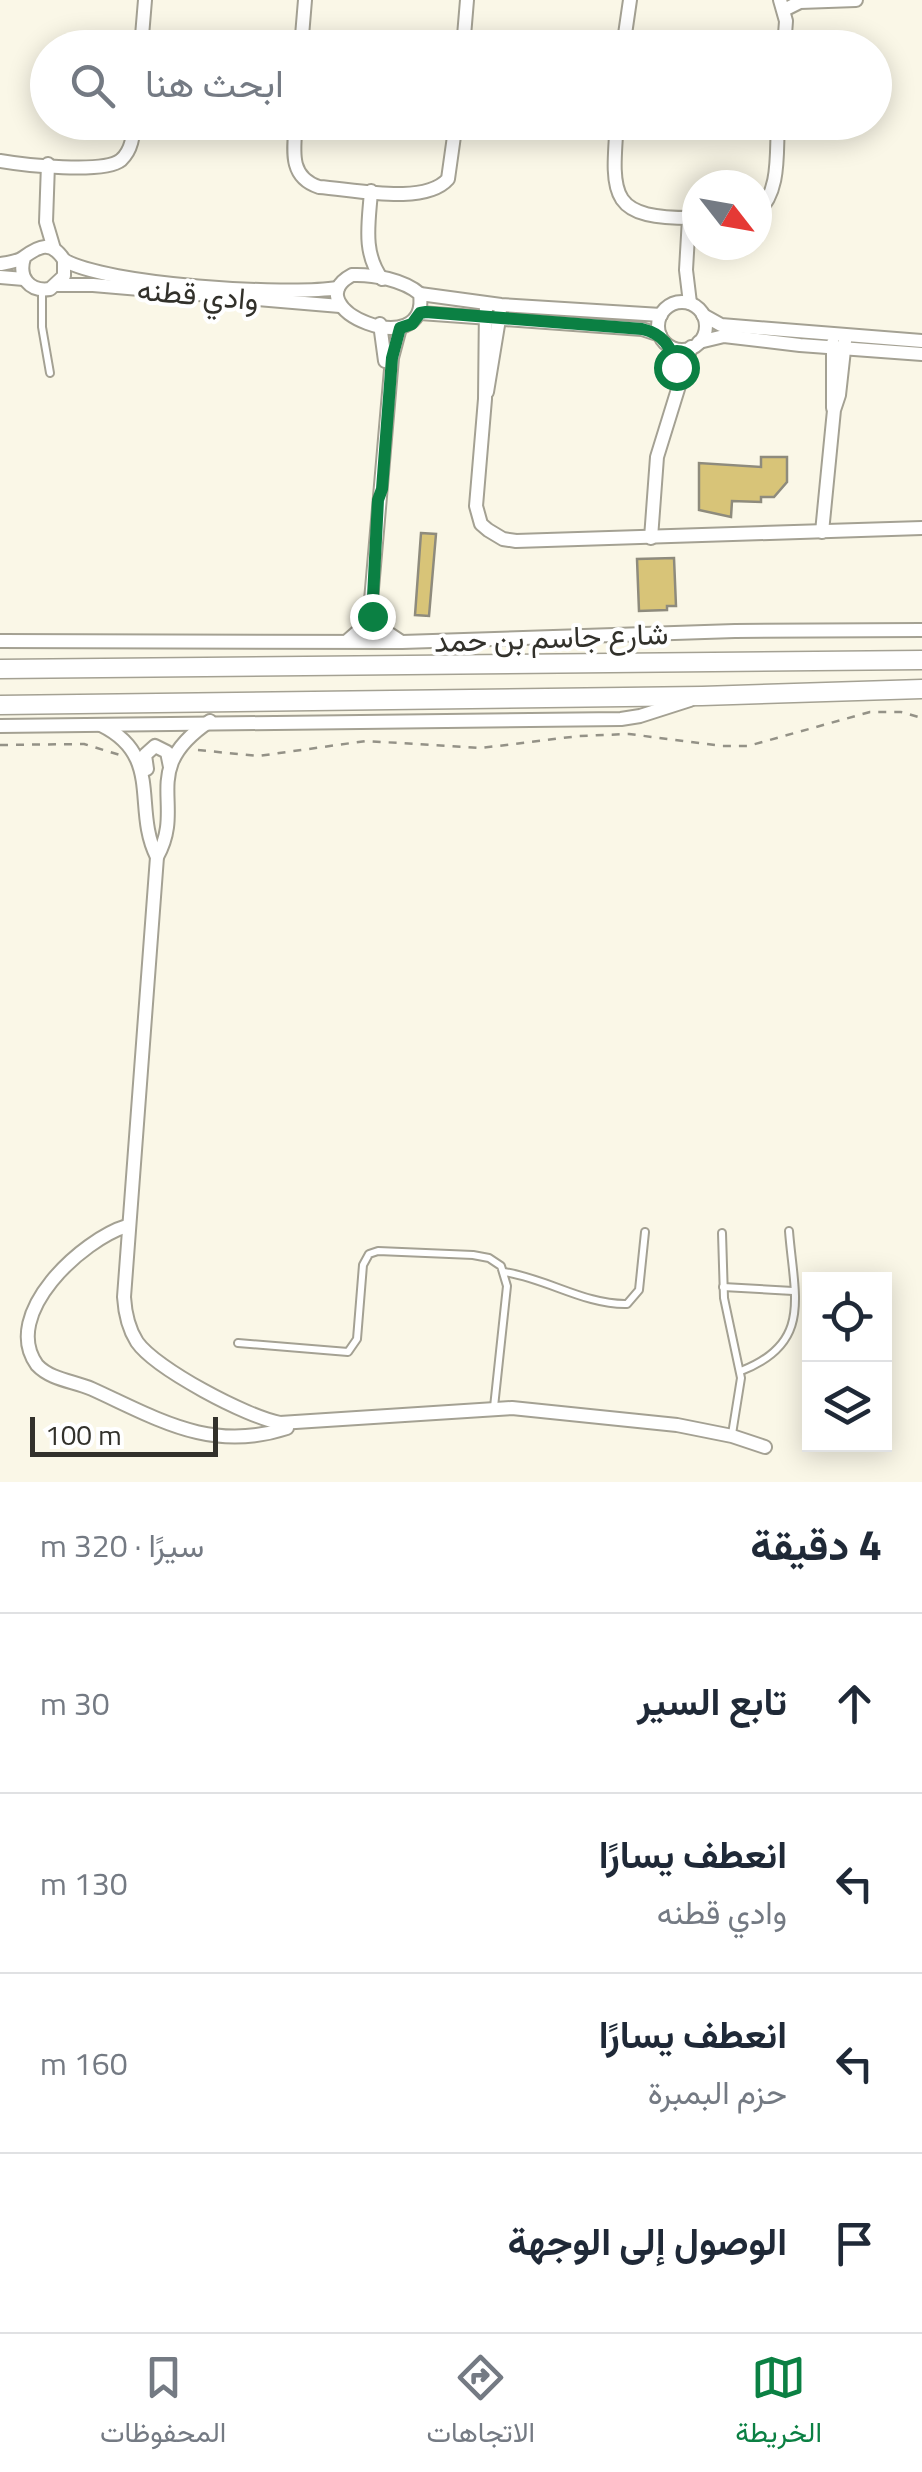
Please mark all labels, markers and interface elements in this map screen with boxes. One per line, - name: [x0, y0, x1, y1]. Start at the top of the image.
- search box: [30, 30, 892, 140]
- text: ابحث هنا: [145, 54, 284, 112]
- icon: search: [65, 58, 120, 113]
- north arrow: [682, 170, 772, 260]
- street label: وادي قطنه: [135, 266, 261, 324]
- route start: [654, 345, 700, 391]
- route end: [350, 594, 396, 640]
- street label: شارع جاسم بن حمد: [433, 610, 669, 664]
- map controls: [802, 1272, 892, 1452]
- button: locate: [802, 1272, 892, 1362]
- button: layers: [802, 1362, 892, 1452]
- scale bar: [30, 1412, 218, 1456]
- text: 100 m: [45, 1413, 122, 1456]
- text: 4 دقيقة: [750, 1512, 882, 1576]
- text: سيرًا · 320 m: [40, 1521, 204, 1569]
- text: تابع السير: [637, 1672, 787, 1730]
- icon: ahead: [827, 1676, 882, 1731]
- text: 30 m: [40, 1679, 110, 1727]
- text: انعطف يسارًا: [599, 1825, 787, 1883]
- icon: left: [827, 1856, 882, 1911]
- text: 130 m: [40, 1859, 128, 1907]
- text: وادي قطنه: [657, 1888, 787, 1936]
- text: انعطف يسارًا: [599, 2005, 787, 2063]
- icon: left: [827, 2036, 882, 2091]
- text: 160 m: [40, 2039, 128, 2087]
- text: حزم البمبرة: [648, 2068, 787, 2116]
- text: الوصول إلى الوجهة: [508, 2212, 787, 2270]
- icon: arrive: [827, 2216, 882, 2271]
- tab: المحفوظات: [100, 2350, 226, 2457]
- tab: الاتجاهات: [426, 2350, 535, 2457]
- tab: الخريطة: [735, 2350, 822, 2457]

